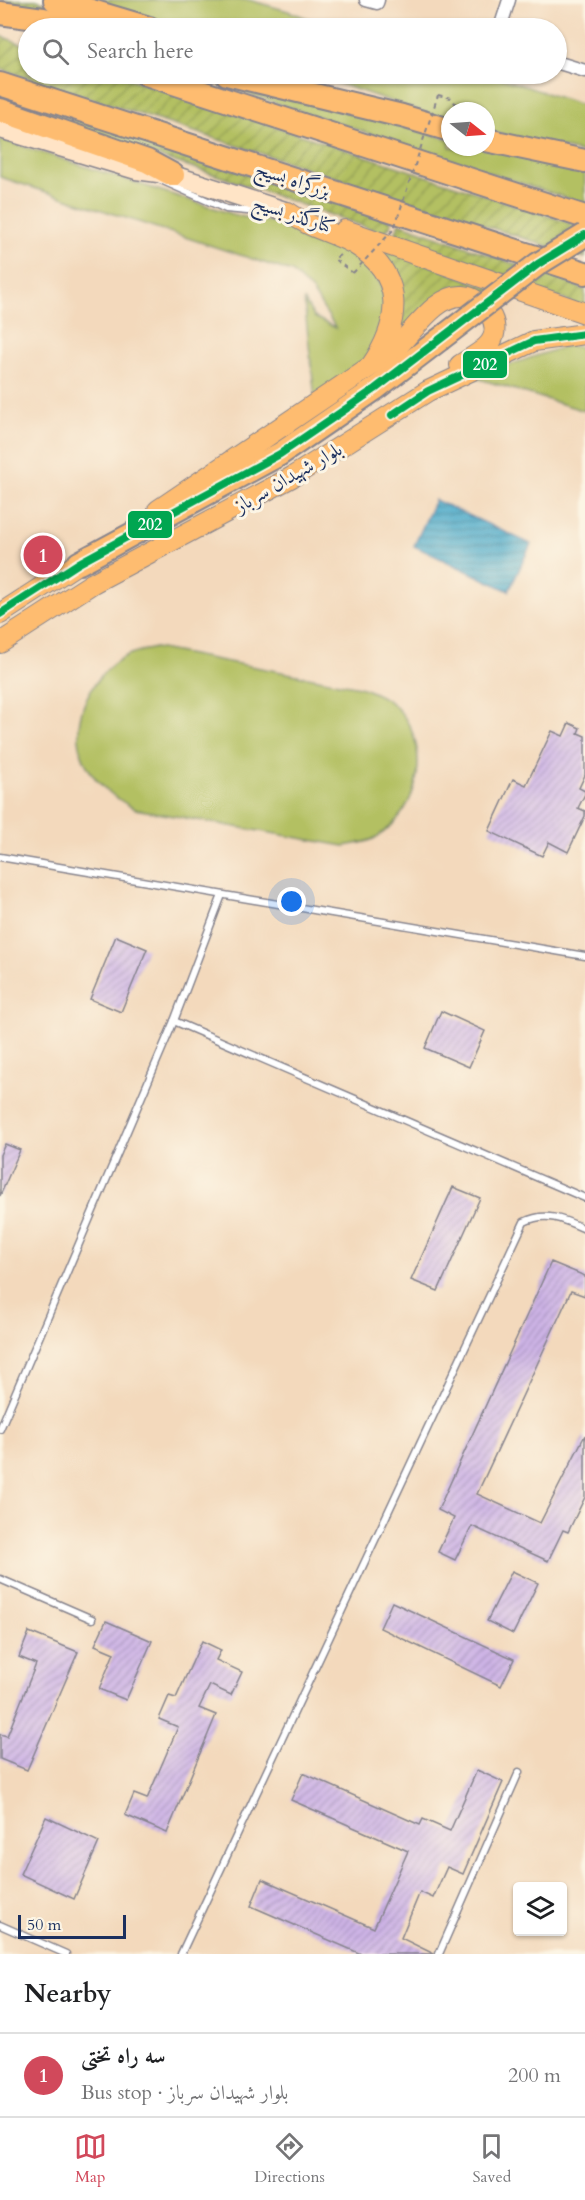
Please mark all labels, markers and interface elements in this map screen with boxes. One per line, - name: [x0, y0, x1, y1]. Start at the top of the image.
- search box: [18, 18, 567, 84]
- icon: search: [39, 35, 72, 68]
- text: Search here: [87, 36, 194, 66]
- north arrow: [441, 102, 495, 156]
- street label: بزرگراه بسیج: [251, 155, 334, 208]
- street label: کنارگذر بسیج: [248, 188, 339, 244]
- line badge: 202: [462, 350, 508, 379]
- text: 202: [473, 354, 497, 376]
- street label: بلوار شهیدان سرباز: [228, 436, 347, 520]
- line badge: 202: [127, 510, 173, 539]
- text: 202: [138, 514, 162, 536]
- pin: 1: [24, 532, 63, 578]
- your location: [277, 887, 306, 916]
- map controls: [513, 1882, 567, 1936]
- button: layers: [513, 1882, 567, 1936]
- scale bar: [18, 1912, 126, 1940]
- text: 50 m: [27, 1914, 61, 1936]
- text: Nearby: [24, 1976, 112, 2011]
- text: سه راه تختی: [81, 2041, 165, 2071]
- text: 1: [38, 2062, 49, 2089]
- text: 200 m: [508, 2062, 561, 2089]
- text: Bus stop · بلوار شهیدان سرباز: [81, 2079, 288, 2106]
- tab: Map: [74, 2130, 107, 2188]
- tab: Directions: [254, 2130, 325, 2188]
- tab: Saved: [472, 2130, 511, 2188]

